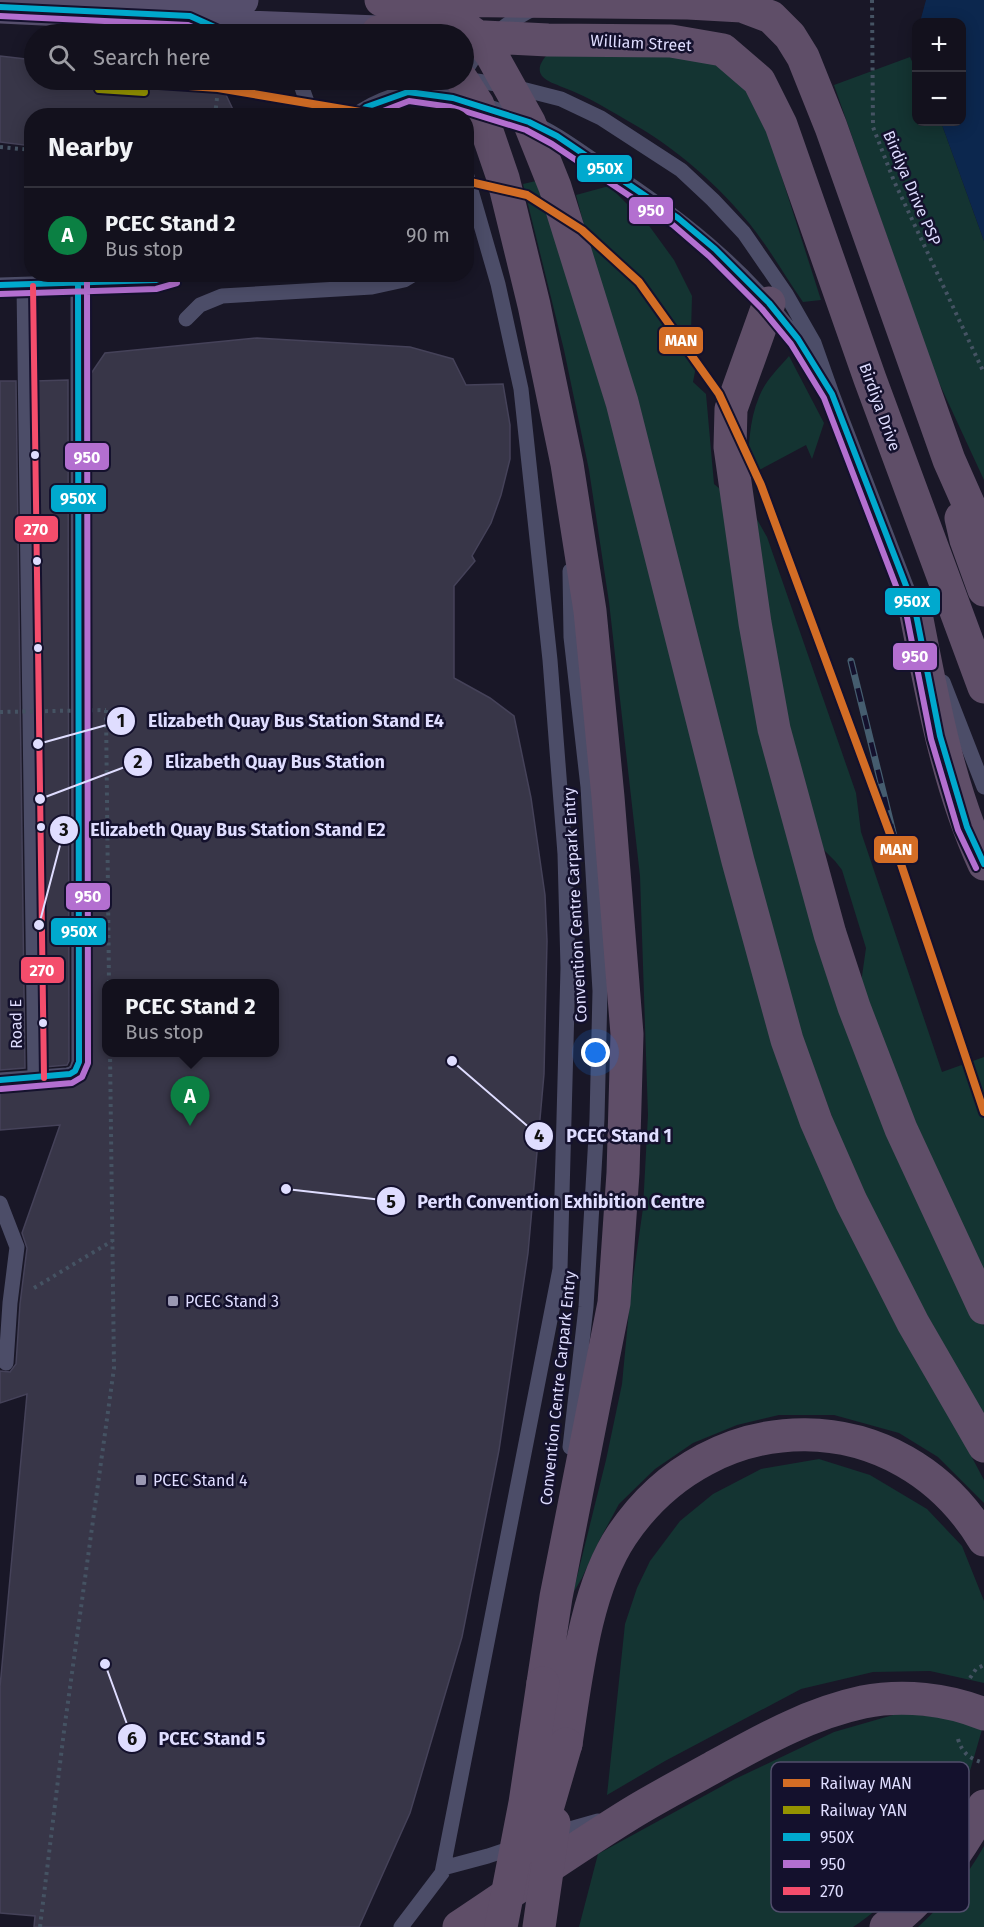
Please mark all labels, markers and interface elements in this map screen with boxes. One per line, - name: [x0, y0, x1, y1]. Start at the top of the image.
- map controls: [912, 18, 966, 126]
- button: +: [912, 18, 966, 72]
- search box: [24, 24, 474, 90]
- street label: William Street: [590, 31, 692, 55]
- icon: search: [45, 41, 78, 74]
- text: Search here: [93, 44, 211, 71]
- button: −: [912, 72, 966, 126]
- street label: Birdiya Drive PSP: [879, 128, 945, 248]
- text: Nearby: [48, 132, 133, 163]
- line badge: 950X: [576, 154, 633, 183]
- text: 950X: [587, 159, 624, 178]
- line badge: 950: [628, 196, 674, 225]
- text: 950: [638, 201, 664, 220]
- text: PCEC Stand 2: [105, 210, 235, 237]
- text: A: [62, 223, 73, 247]
- text: 90 m: [406, 223, 450, 247]
- text: Bus stop: [105, 237, 183, 261]
- line badge: MAN: [658, 326, 704, 355]
- text: MAN: [665, 331, 697, 350]
- street label: Birdiya Drive: [855, 360, 905, 454]
- line badge: 950: [64, 442, 110, 471]
- text: 950: [74, 448, 100, 467]
- unlabelled marker: [29, 449, 41, 461]
- line badge: 950X: [50, 484, 107, 513]
- text: 950X: [60, 489, 97, 508]
- line badge: 270: [14, 515, 59, 543]
- text: 270: [24, 520, 48, 539]
- unlabelled marker: [31, 555, 43, 567]
- line badge: 950X: [884, 587, 941, 616]
- text: 950X: [894, 592, 931, 611]
- unlabelled marker: [32, 642, 44, 654]
- line badge: 950: [892, 642, 938, 671]
- text: 950: [902, 647, 928, 666]
- callout: Elizabeth Quay Bus Station Stand E4: [106, 703, 456, 739]
- text: 1: [117, 710, 125, 732]
- text: Elizabeth Quay Bus Station Stand E4: [148, 710, 444, 732]
- callout: Elizabeth Quay Bus Station: [123, 744, 397, 780]
- text: 2: [133, 751, 143, 773]
- text: Elizabeth Quay Bus Station: [165, 751, 385, 773]
- street label: Convention Centre Carpark Entry: [559, 787, 591, 1023]
- callout: Elizabeth Quay Bus Station Stand E2: [49, 812, 398, 848]
- text: 3: [58, 819, 69, 841]
- text: Elizabeth Quay Bus Station Stand E2: [90, 819, 386, 841]
- unlabelled marker: [35, 821, 47, 833]
- line badge: MAN: [873, 835, 919, 864]
- text: MAN: [880, 840, 912, 859]
- line badge: 950: [65, 882, 111, 911]
- text: 950: [75, 887, 101, 906]
- line badge: 950X: [50, 917, 107, 946]
- text: 950X: [61, 922, 98, 941]
- line badge: 270: [20, 956, 65, 984]
- text: 270: [30, 961, 54, 980]
- popup: [102, 979, 279, 1057]
- text: PCEC Stand 2: [125, 993, 256, 1020]
- street label: Road E: [6, 999, 26, 1049]
- unlabelled marker: [37, 1017, 49, 1029]
- text: Bus stop: [125, 1020, 204, 1044]
- your location: [581, 1038, 610, 1067]
- pin: A: [170, 1076, 210, 1126]
- callout: PCEC Stand 1: [524, 1118, 683, 1154]
- text: 4: [534, 1125, 544, 1147]
- text: PCEC Stand 1: [566, 1125, 672, 1147]
- callout: Perth Convention Exhibition Centre: [376, 1183, 717, 1219]
- text: 5: [386, 1191, 396, 1213]
- text: Perth Convention Exhibition Centre: [417, 1191, 705, 1213]
- street label: Convention Centre Carpark Entry: [536, 1270, 580, 1506]
- place label: PCEC Stand 3: [185, 1292, 279, 1311]
- marker: PCEC Stand 3: [166, 1294, 180, 1308]
- place label: PCEC Stand 4: [153, 1471, 248, 1490]
- marker: PCEC Stand 4: [134, 1473, 148, 1487]
- callout: PCEC Stand 5: [117, 1720, 278, 1756]
- text: 6: [127, 1728, 137, 1750]
- text: PCEC Stand 5: [159, 1728, 266, 1750]
- legend: [771, 1762, 969, 1912]
- text: Railway MAN: [820, 1774, 912, 1793]
- text: Railway YAN: [820, 1801, 907, 1820]
- text: 950X: [820, 1828, 854, 1847]
- text: 950: [820, 1855, 845, 1874]
- text: 270: [820, 1882, 844, 1901]

